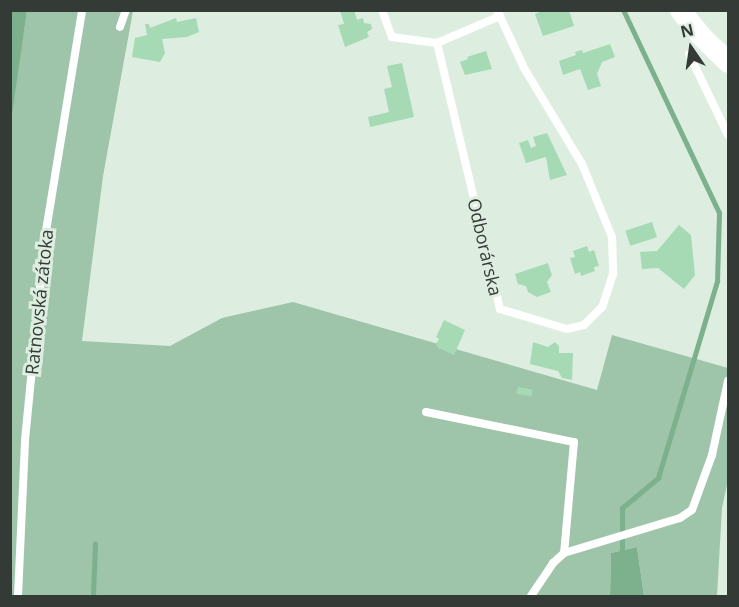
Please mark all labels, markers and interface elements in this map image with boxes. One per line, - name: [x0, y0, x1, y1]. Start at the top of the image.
- north arrow: [661, 18, 721, 78]
- text: N: [678, 18, 696, 43]
- street label: Odborárska: [463, 196, 507, 298]
- street label: Ratnovská zátoka: [21, 228, 57, 376]

